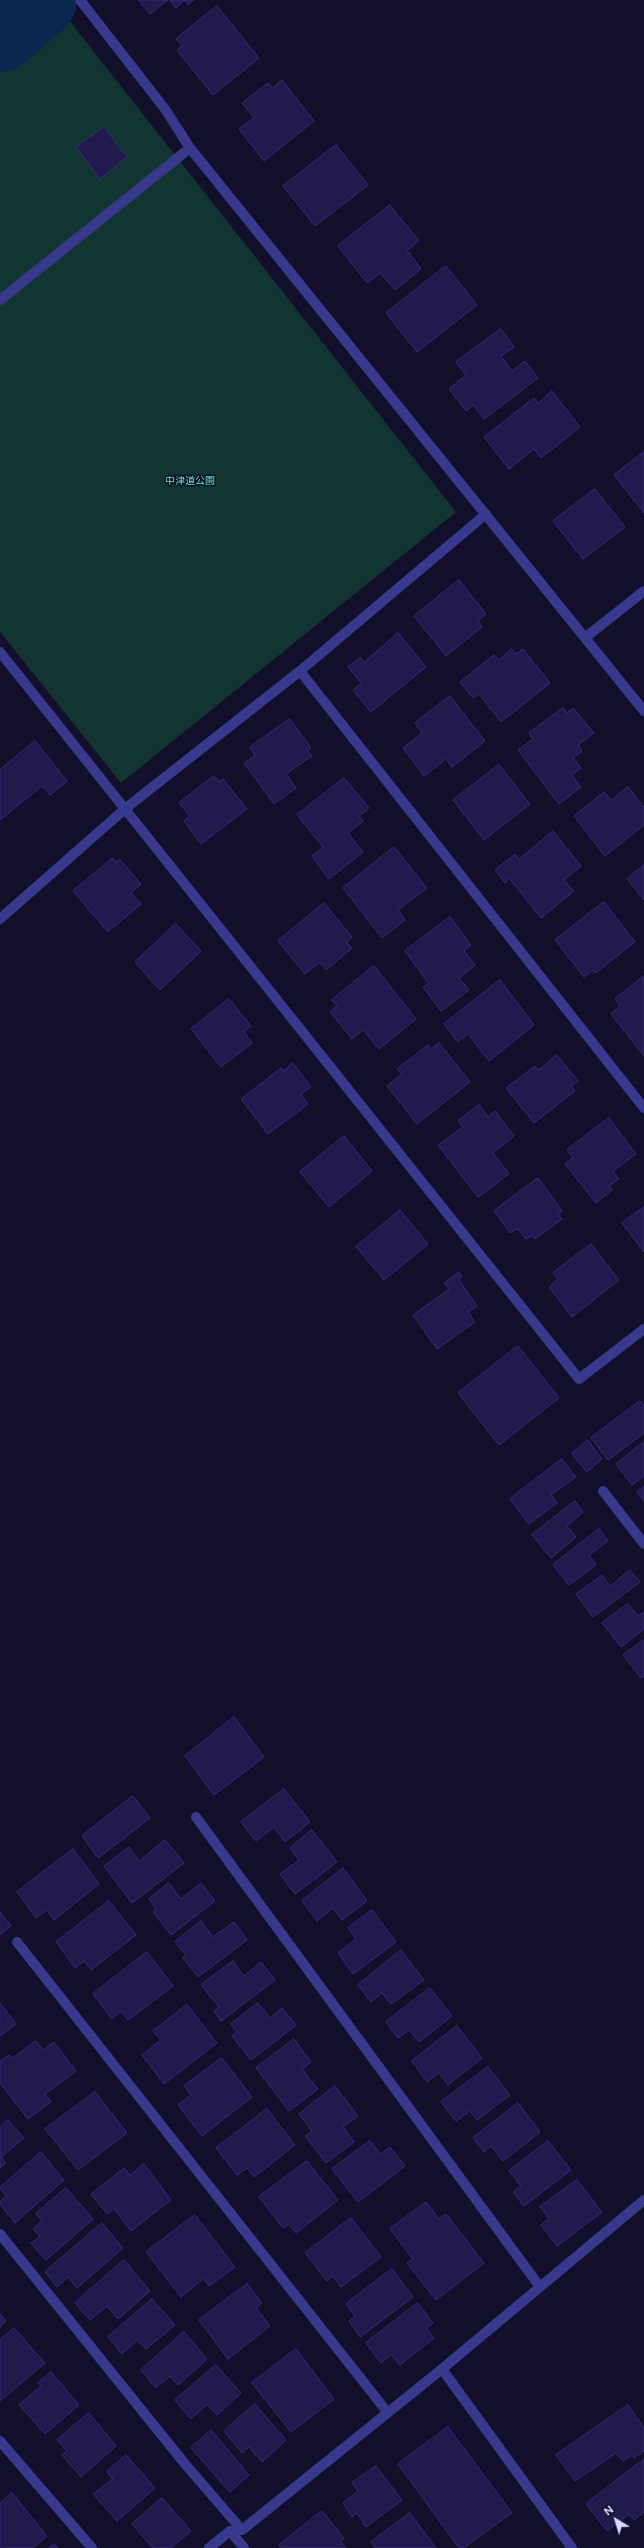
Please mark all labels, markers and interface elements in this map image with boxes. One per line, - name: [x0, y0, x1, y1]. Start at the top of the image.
- park label: 中津道公園: [165, 475, 215, 487]
- north arrow: [596, 2500, 636, 2540]
- text: N: [602, 2503, 616, 2518]

